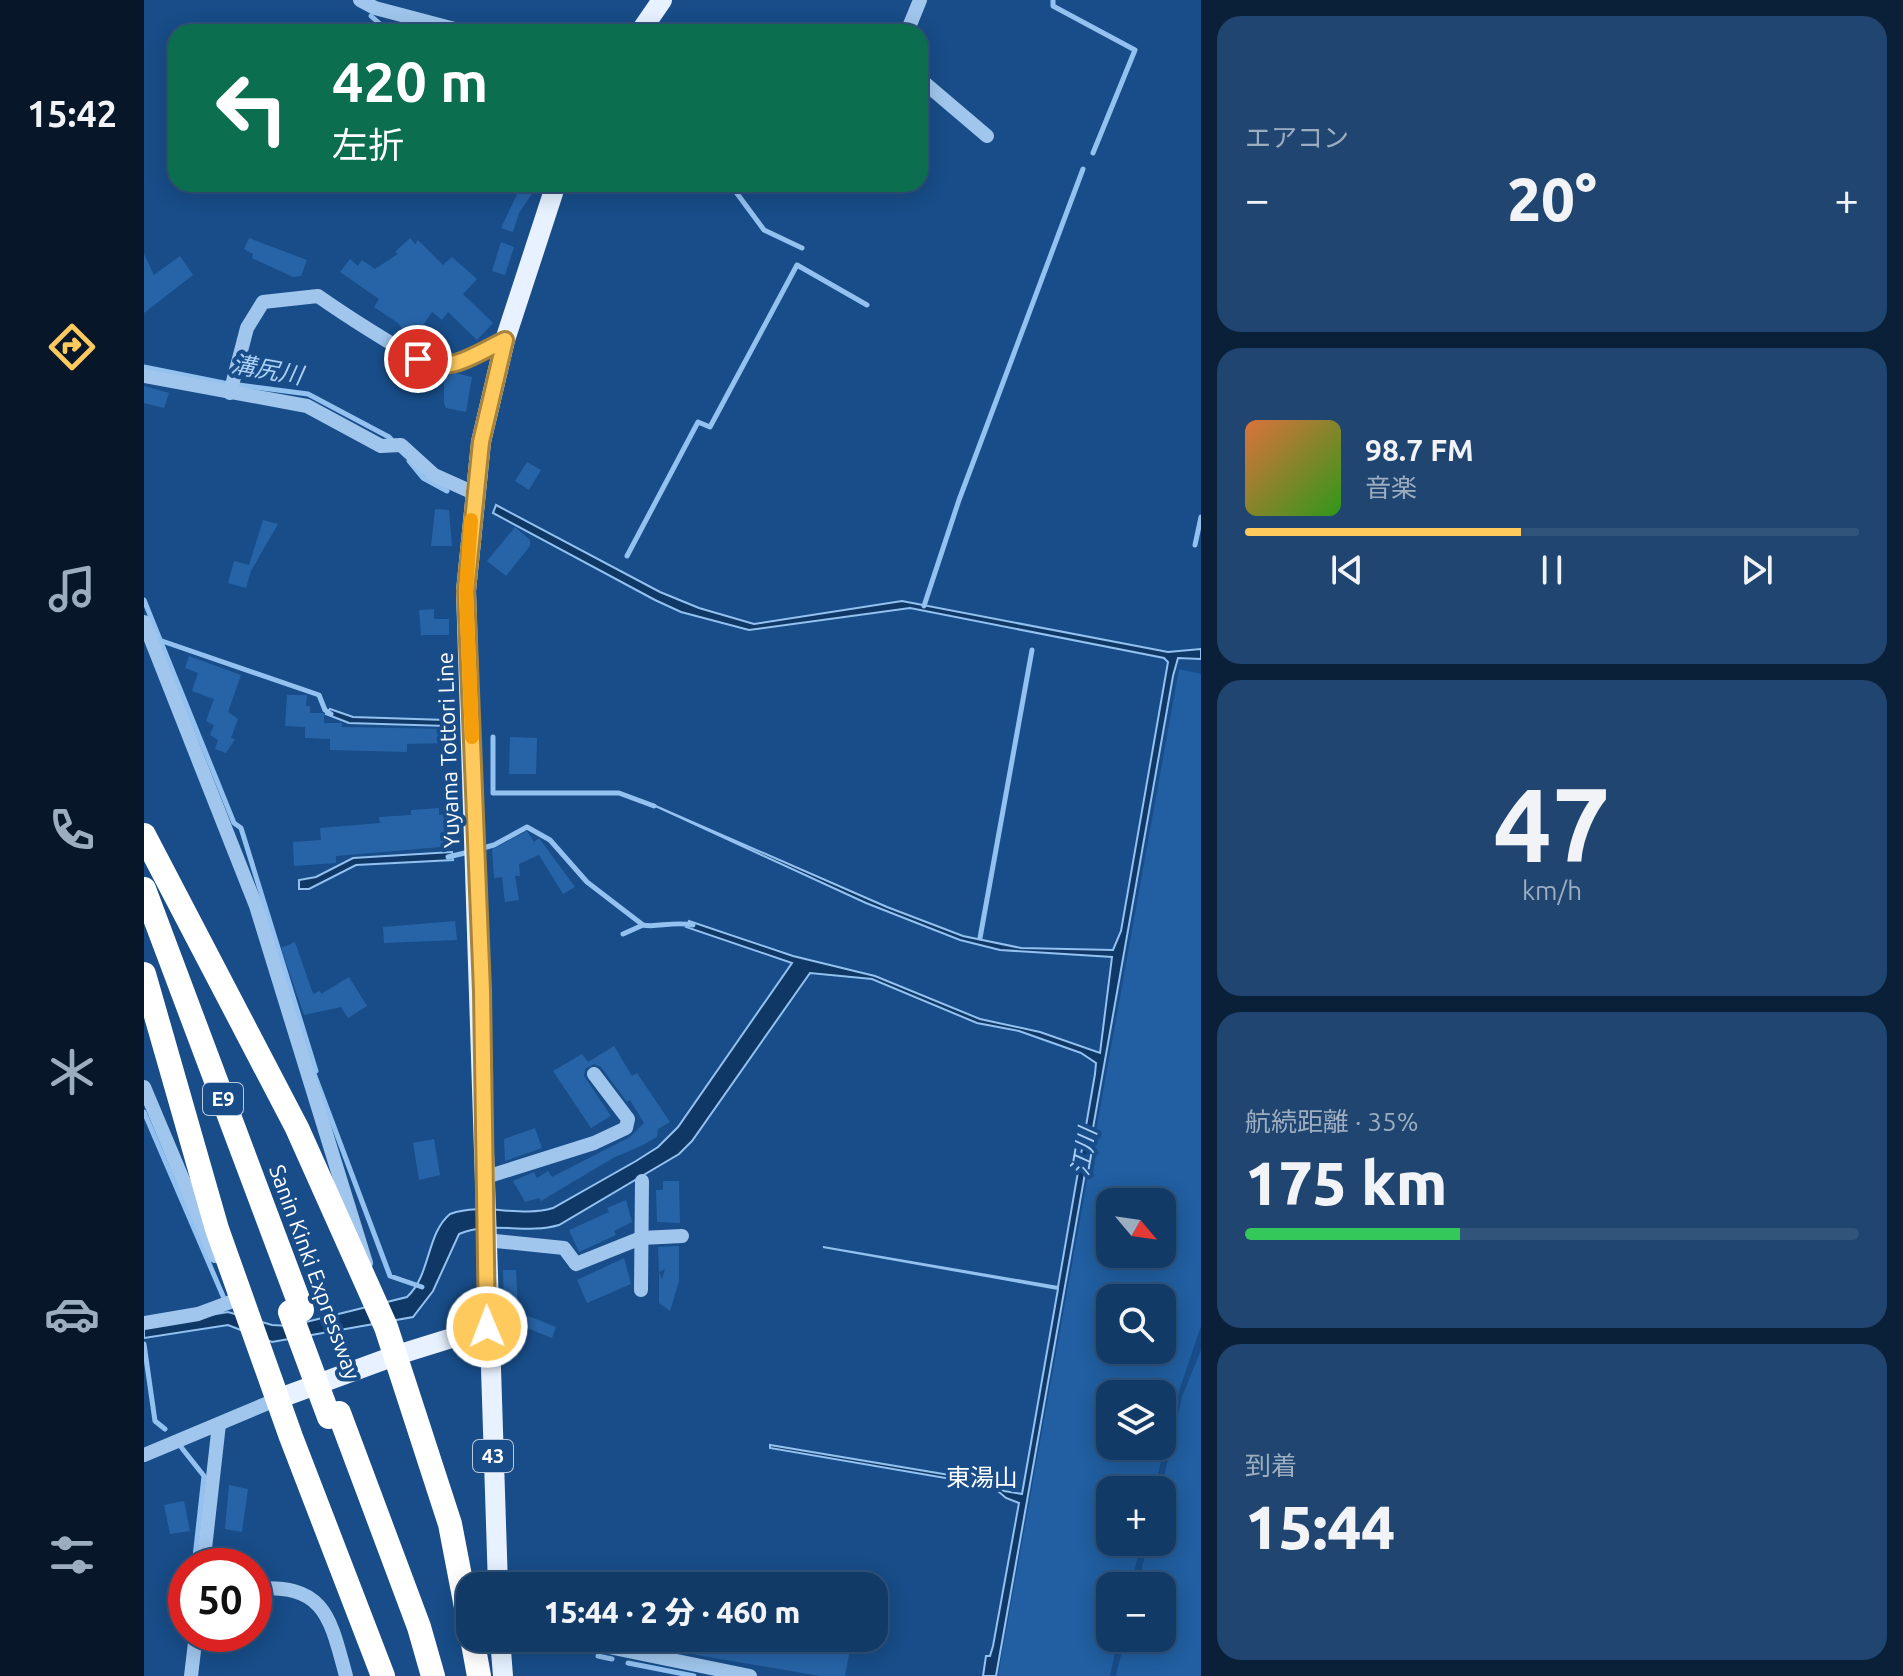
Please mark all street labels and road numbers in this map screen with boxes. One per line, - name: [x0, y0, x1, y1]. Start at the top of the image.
- street label: Yuyama Tottori Line: [432, 652, 463, 848]
- road number: E9: [203, 1083, 243, 1115]
- street label: Sanin Kinki Expressway: [265, 1161, 366, 1383]
- road number: 43: [473, 1440, 513, 1472]

